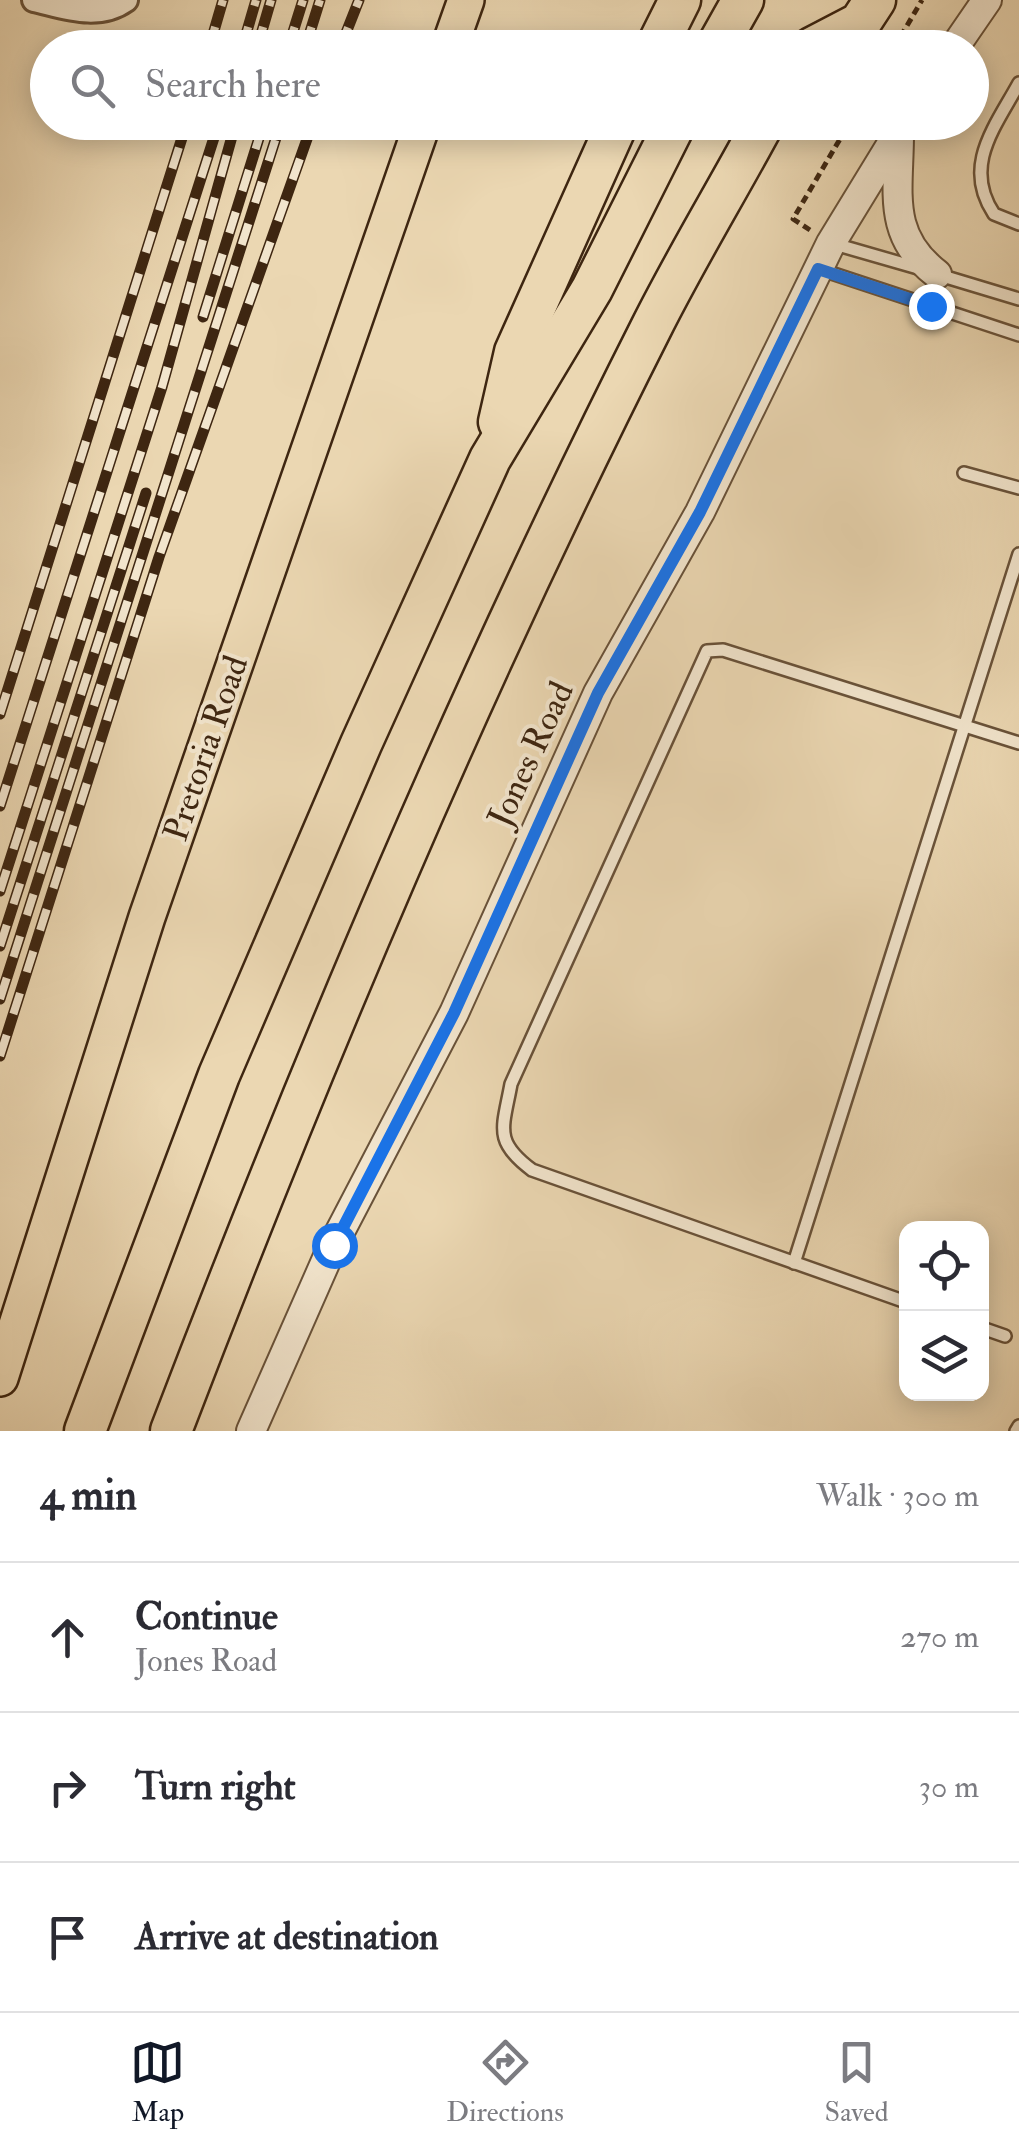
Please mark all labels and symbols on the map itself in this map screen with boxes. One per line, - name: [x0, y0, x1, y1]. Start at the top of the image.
- route end: [909, 284, 955, 330]
- street label: Pretoria Road: [154, 650, 258, 847]
- street label: Jones Road: [478, 675, 584, 835]
- route start: [312, 1223, 358, 1269]

